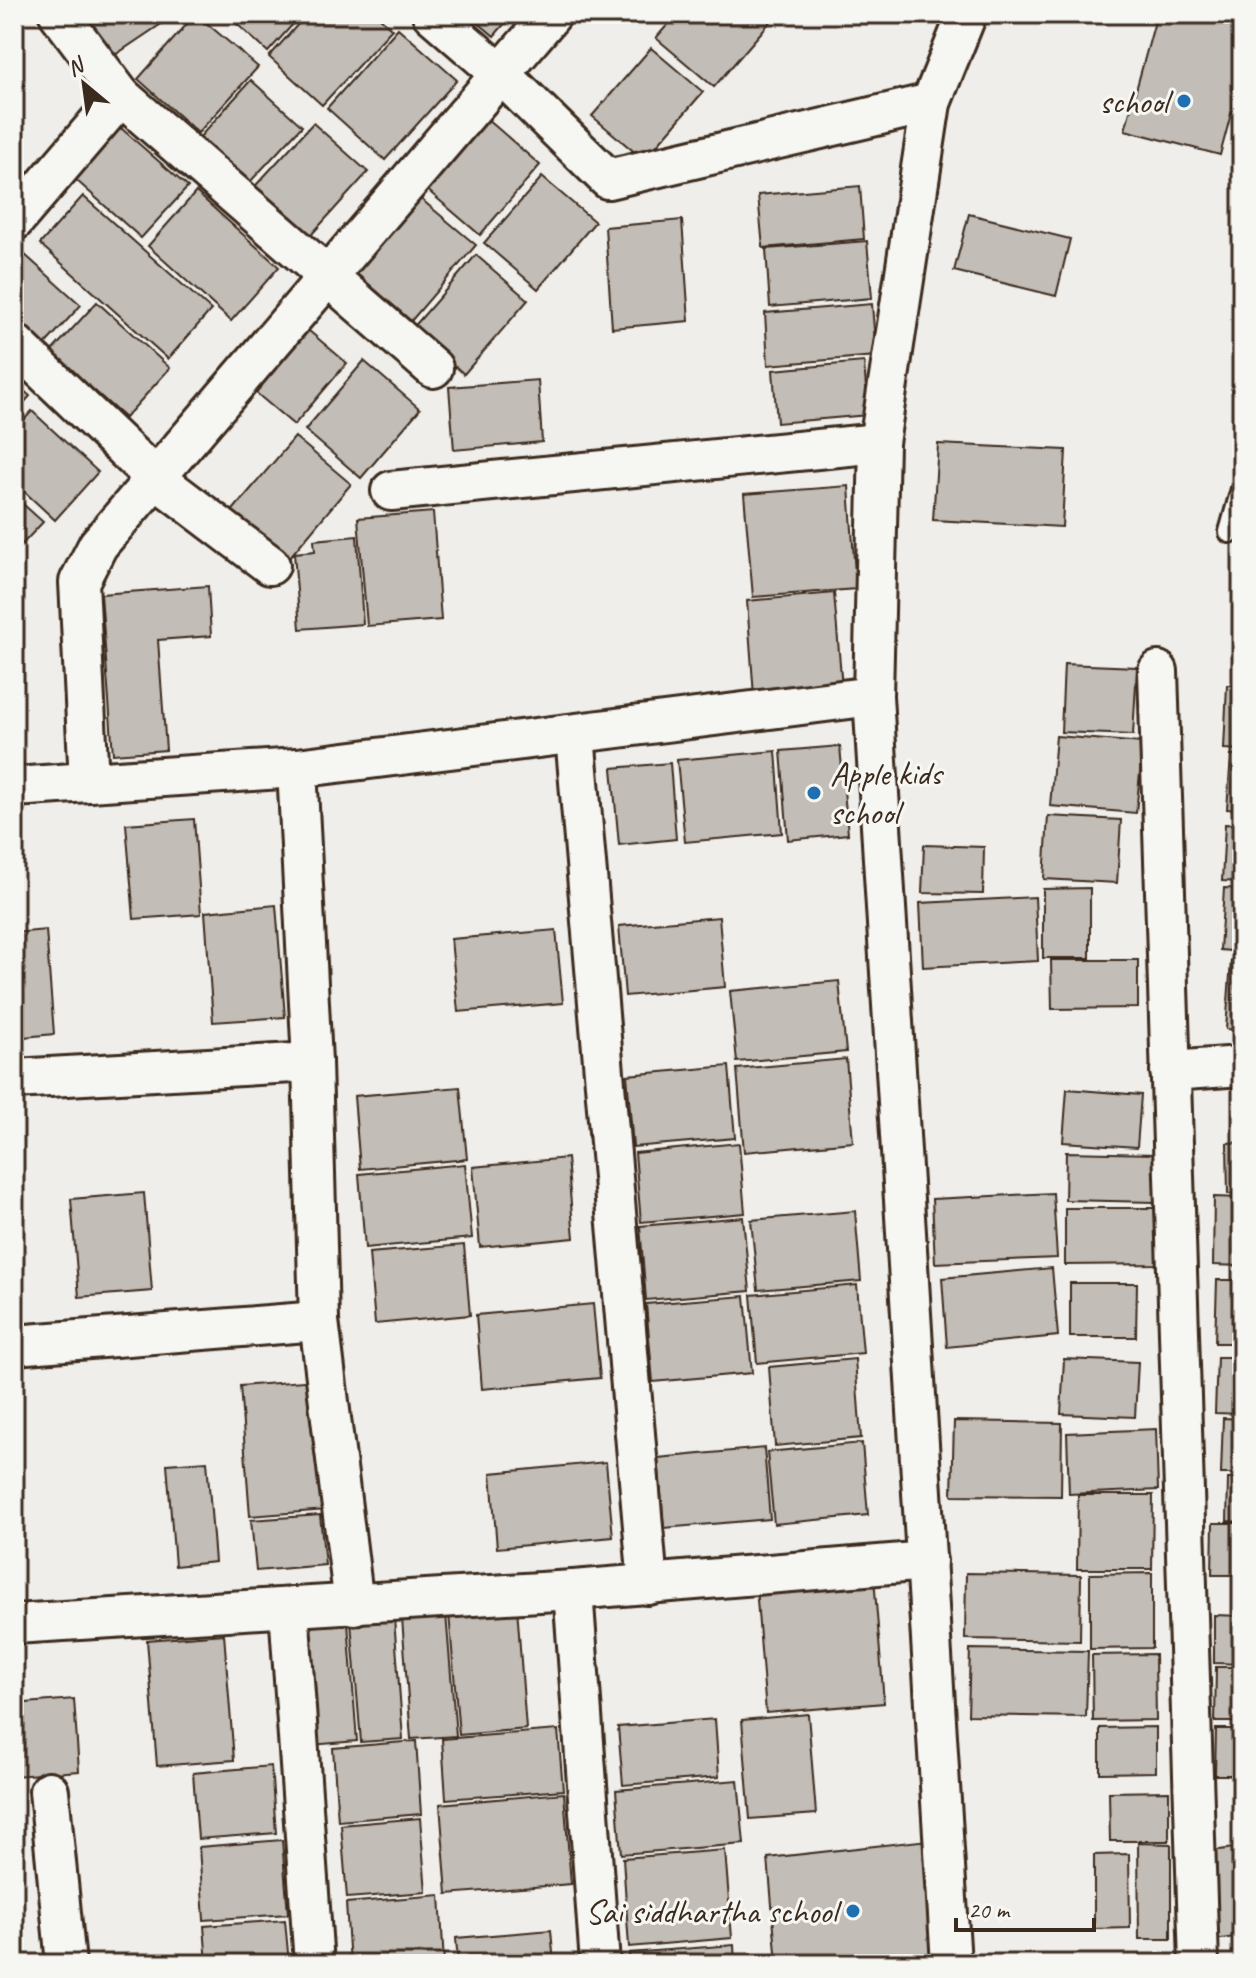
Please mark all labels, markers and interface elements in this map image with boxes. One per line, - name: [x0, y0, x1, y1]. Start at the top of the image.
- north arrow: [44, 44, 124, 124]
- text: N: [62, 50, 90, 83]
- place label: school: [1099, 80, 1174, 123]
- marker: school: [1175, 92, 1193, 110]
- place label: Apple kids school: [830, 752, 945, 834]
- marker: Apple kids school: [805, 784, 823, 802]
- scale bar: [956, 1882, 1094, 1932]
- place label: Sai siddhartha school: [585, 1890, 843, 1933]
- text: 20 m: [968, 1895, 1011, 1925]
- marker: Sai siddhartha school: [844, 1902, 862, 1920]

